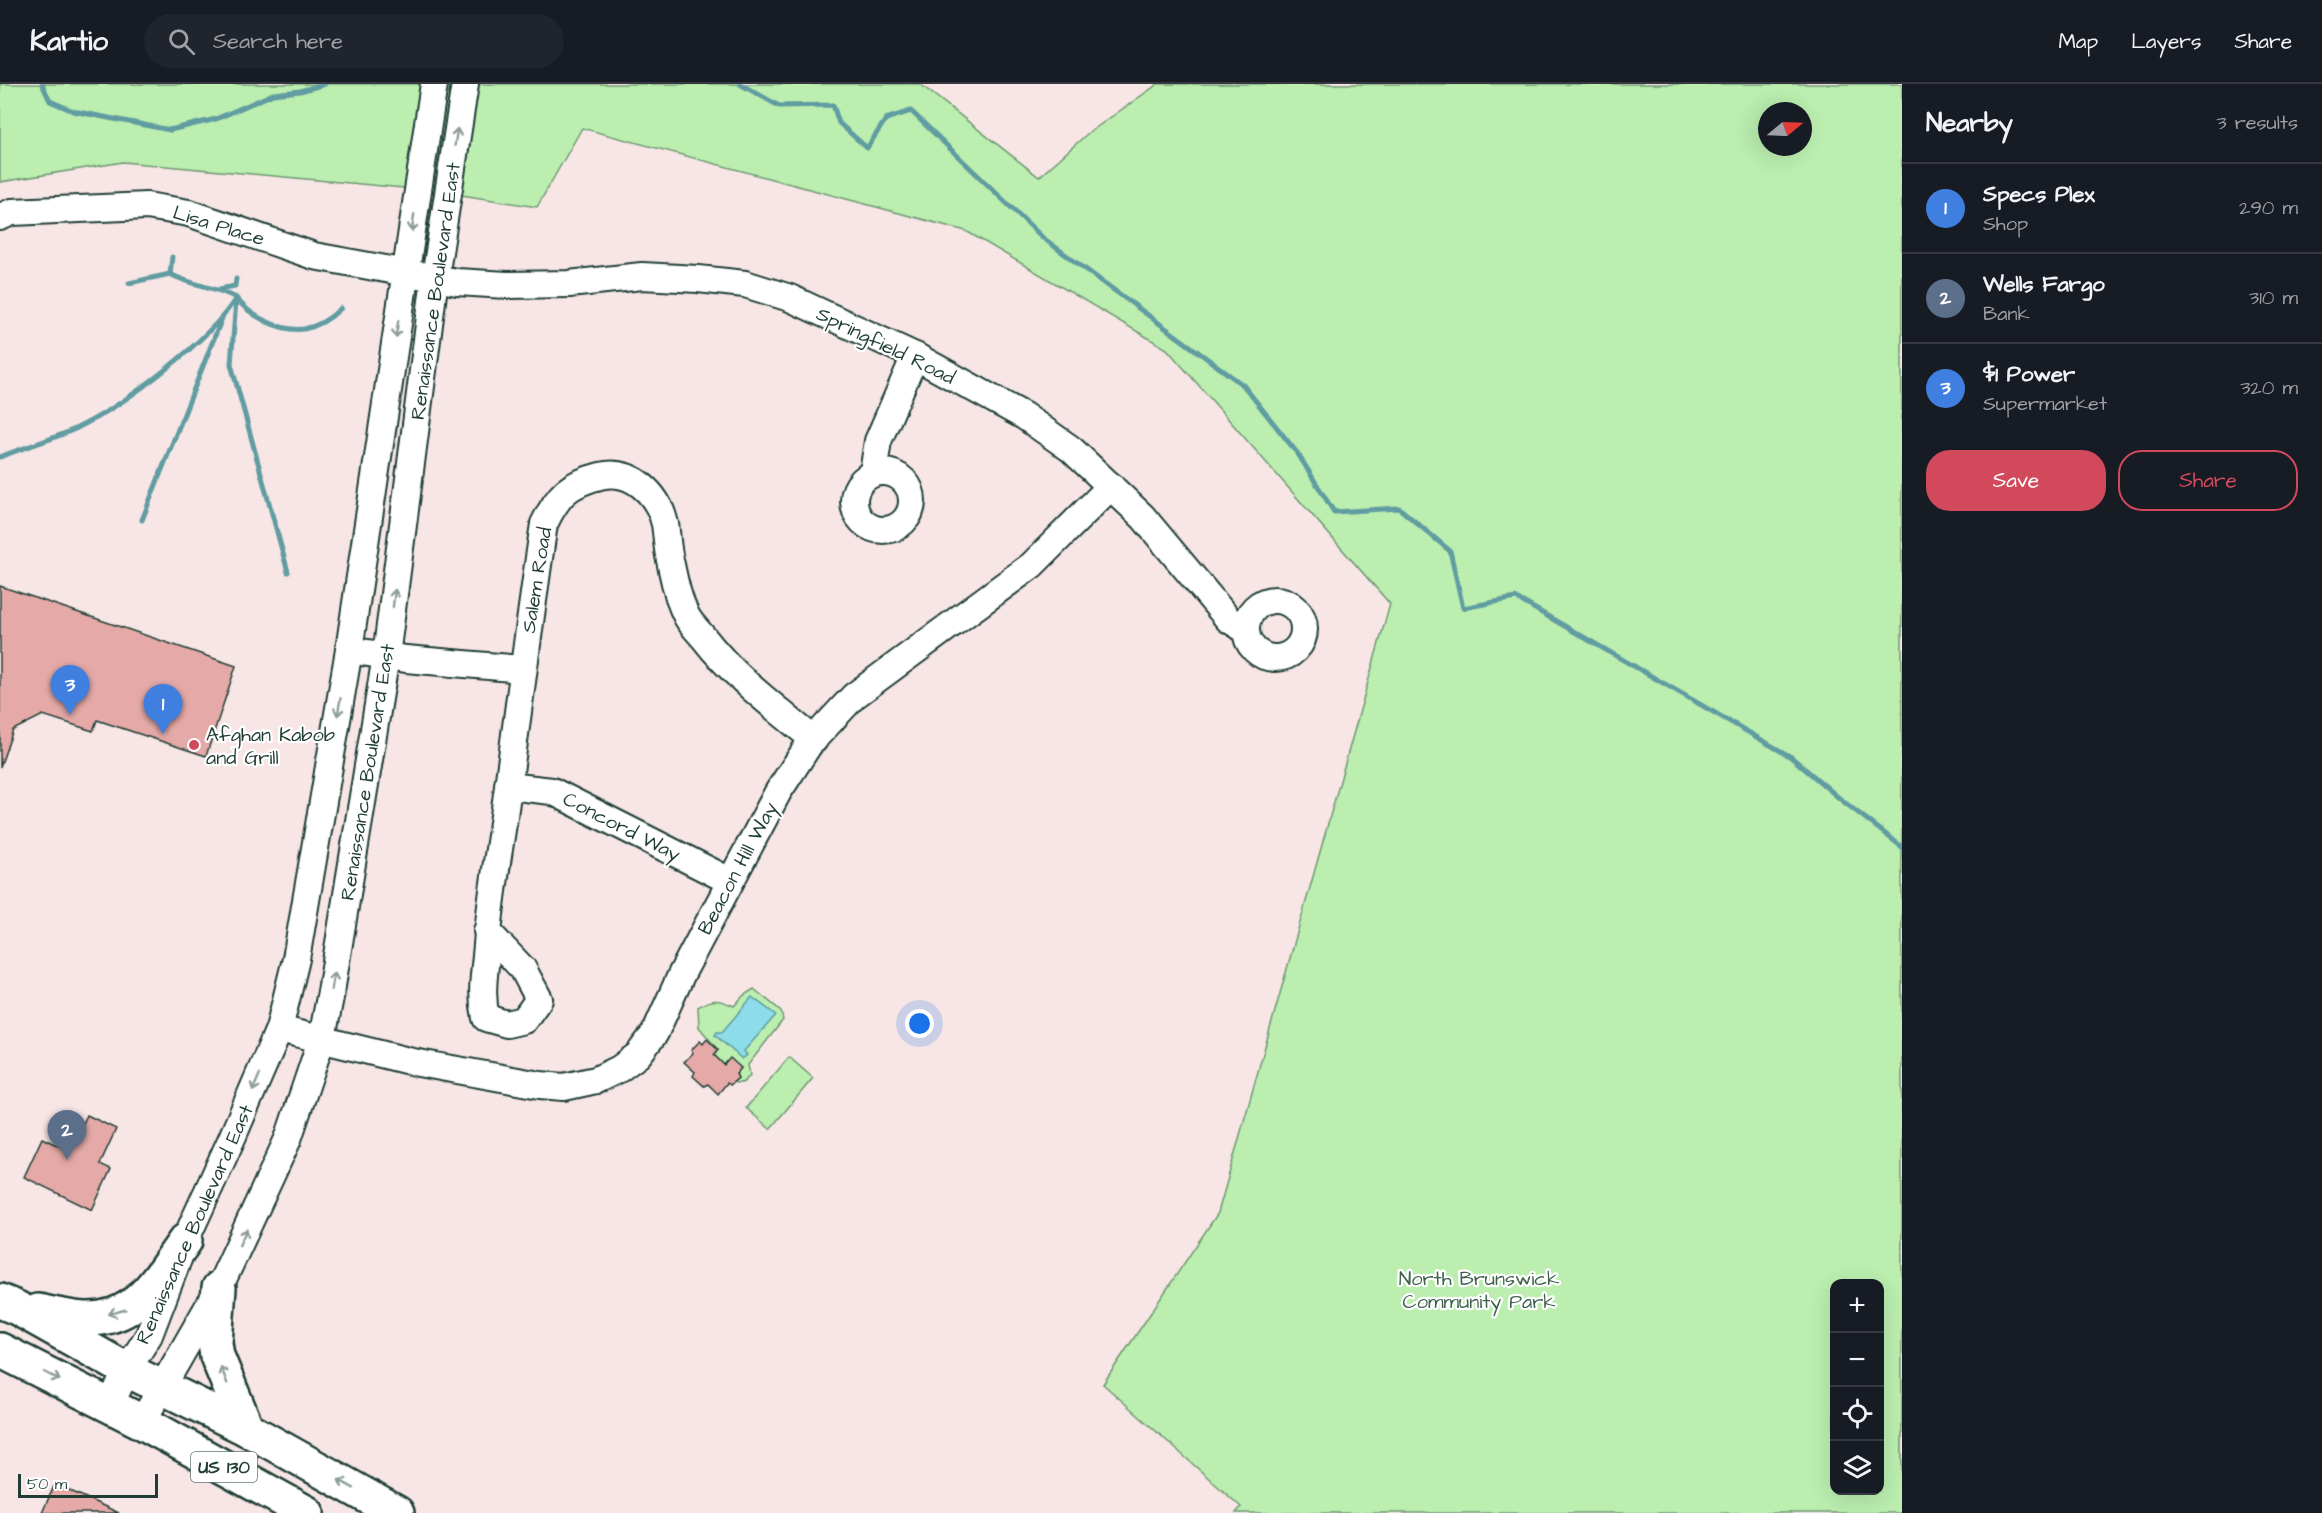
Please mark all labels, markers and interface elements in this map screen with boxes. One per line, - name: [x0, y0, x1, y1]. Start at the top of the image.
- search box: [144, 14, 564, 68]
- text: Kartio: [30, 22, 108, 61]
- icon: search: [165, 25, 198, 58]
- text: Search here: [213, 26, 343, 57]
- text: Map: [2058, 27, 2098, 56]
- text: Layers: [2131, 27, 2201, 56]
- text: Share: [2234, 27, 2292, 56]
- north arrow: [1758, 102, 1812, 156]
- text: Nearby: [1926, 105, 2013, 141]
- text: 3 results: [2216, 109, 2298, 137]
- one-way arrow: [451, 127, 462, 147]
- street label: Renaissance Boulevard East: [404, 161, 468, 422]
- text: Specs Plex: [1983, 179, 2095, 210]
- text: 1: [1944, 194, 1947, 222]
- text: 290 m: [2239, 194, 2298, 222]
- street label: Lisa Place: [169, 199, 268, 253]
- text: Shop: [1983, 210, 2028, 238]
- one-way arrow: [407, 213, 418, 232]
- text: Wells Fargo: [1983, 269, 2105, 300]
- text: 2: [1940, 284, 1951, 312]
- text: 310 m: [2249, 284, 2298, 312]
- street label: Springfield Road: [811, 300, 960, 393]
- text: Bank: [1983, 300, 2030, 328]
- one-way arrow: [391, 319, 402, 339]
- text: $1 Power: [1983, 359, 2075, 390]
- text: 3: [1940, 374, 1951, 402]
- text: 320 m: [2240, 374, 2298, 402]
- text: Supermarket: [1983, 390, 2107, 418]
- button: Save: [1926, 450, 2106, 511]
- button: Share: [2118, 450, 2298, 511]
- street label: Salem Road: [515, 525, 559, 635]
- one-way arrow: [388, 588, 399, 608]
- street label: Renaissance Boulevard East: [334, 642, 402, 903]
- pin: 3: [50, 666, 90, 715]
- pin: 1: [144, 684, 182, 734]
- one-way arrow: [334, 697, 345, 717]
- place label: Afghan Kabob and Grill: [206, 721, 335, 772]
- marker: Afghan Kabob and Grill: [187, 738, 201, 752]
- street label: Concord Way: [557, 785, 685, 869]
- street label: Beacon Hill Way: [691, 797, 786, 940]
- one-way arrow: [328, 971, 339, 991]
- your location: [905, 1009, 934, 1038]
- one-way arrow: [250, 1073, 261, 1092]
- street label: Renaissance Boulevard East: [129, 1100, 260, 1349]
- pin: 2: [48, 1110, 86, 1160]
- one-way arrow: [237, 1229, 249, 1247]
- park label: North Brunswick Community Park: [1399, 1265, 1559, 1317]
- map controls: [1830, 1279, 1884, 1495]
- button: +: [1830, 1279, 1884, 1333]
- one-way arrow: [108, 1308, 127, 1319]
- button: −: [1830, 1333, 1884, 1387]
- one-way arrow: [218, 1366, 229, 1385]
- one-way arrow: [43, 1371, 61, 1382]
- button: locate: [1830, 1387, 1884, 1441]
- button: layers: [1830, 1441, 1884, 1495]
- road number: US 130: [191, 1452, 257, 1482]
- scale bar: [18, 1471, 158, 1498]
- text: 50 m: [27, 1473, 67, 1495]
- one-way arrow: [338, 1478, 355, 1490]

